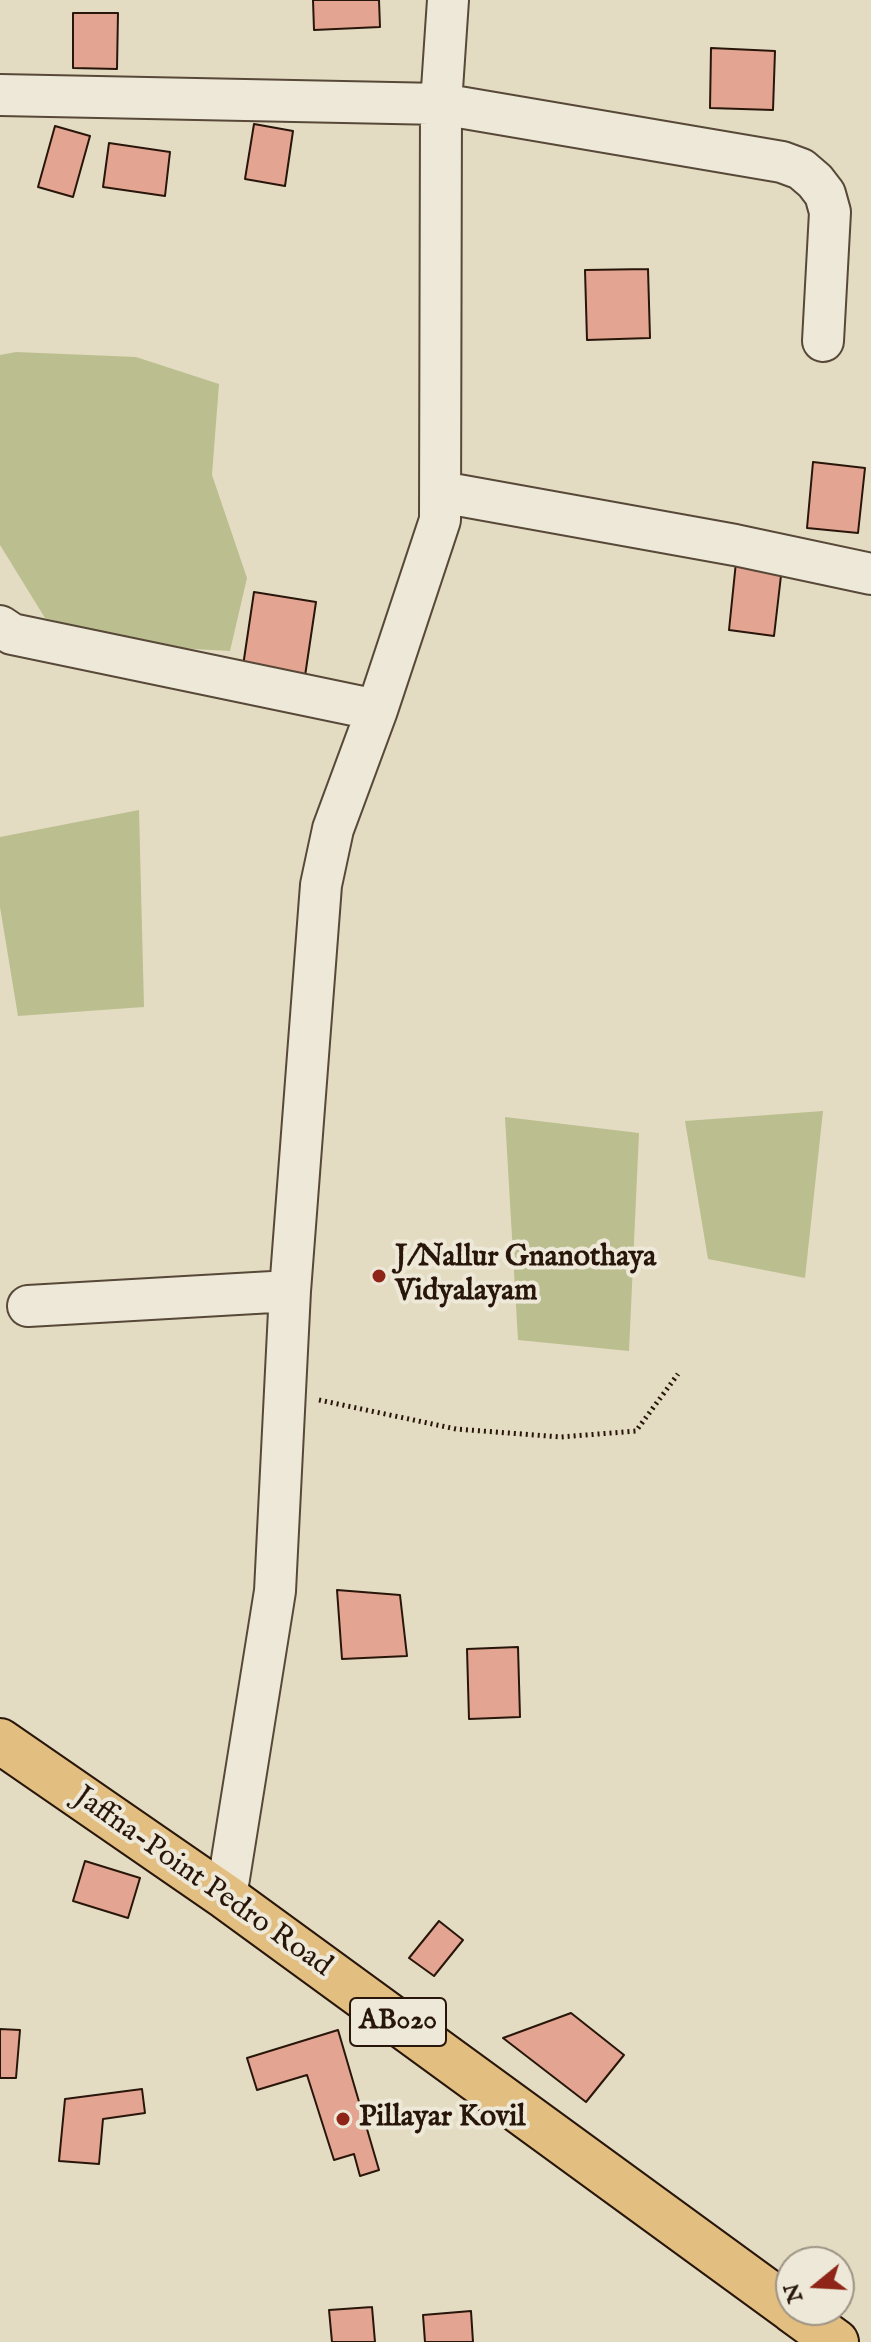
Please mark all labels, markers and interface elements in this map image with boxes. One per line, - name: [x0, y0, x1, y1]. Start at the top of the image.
- place label: J/Nallur Gnanothaya Vidyalayam: [395, 1241, 656, 1312]
- marker: J/Nallur Gnanothaya Vidyalayam: [370, 1267, 388, 1285]
- street label: Jaffna-Point Pedro Road: [66, 1780, 338, 1986]
- road number: AB020: [350, 1998, 446, 2046]
- place label: Pillayar Kovil: [359, 2101, 526, 2137]
- marker: Pillayar Kovil: [334, 2110, 352, 2128]
- north arrow: [775, 2246, 855, 2326]
- text: N: [778, 2279, 810, 2306]

